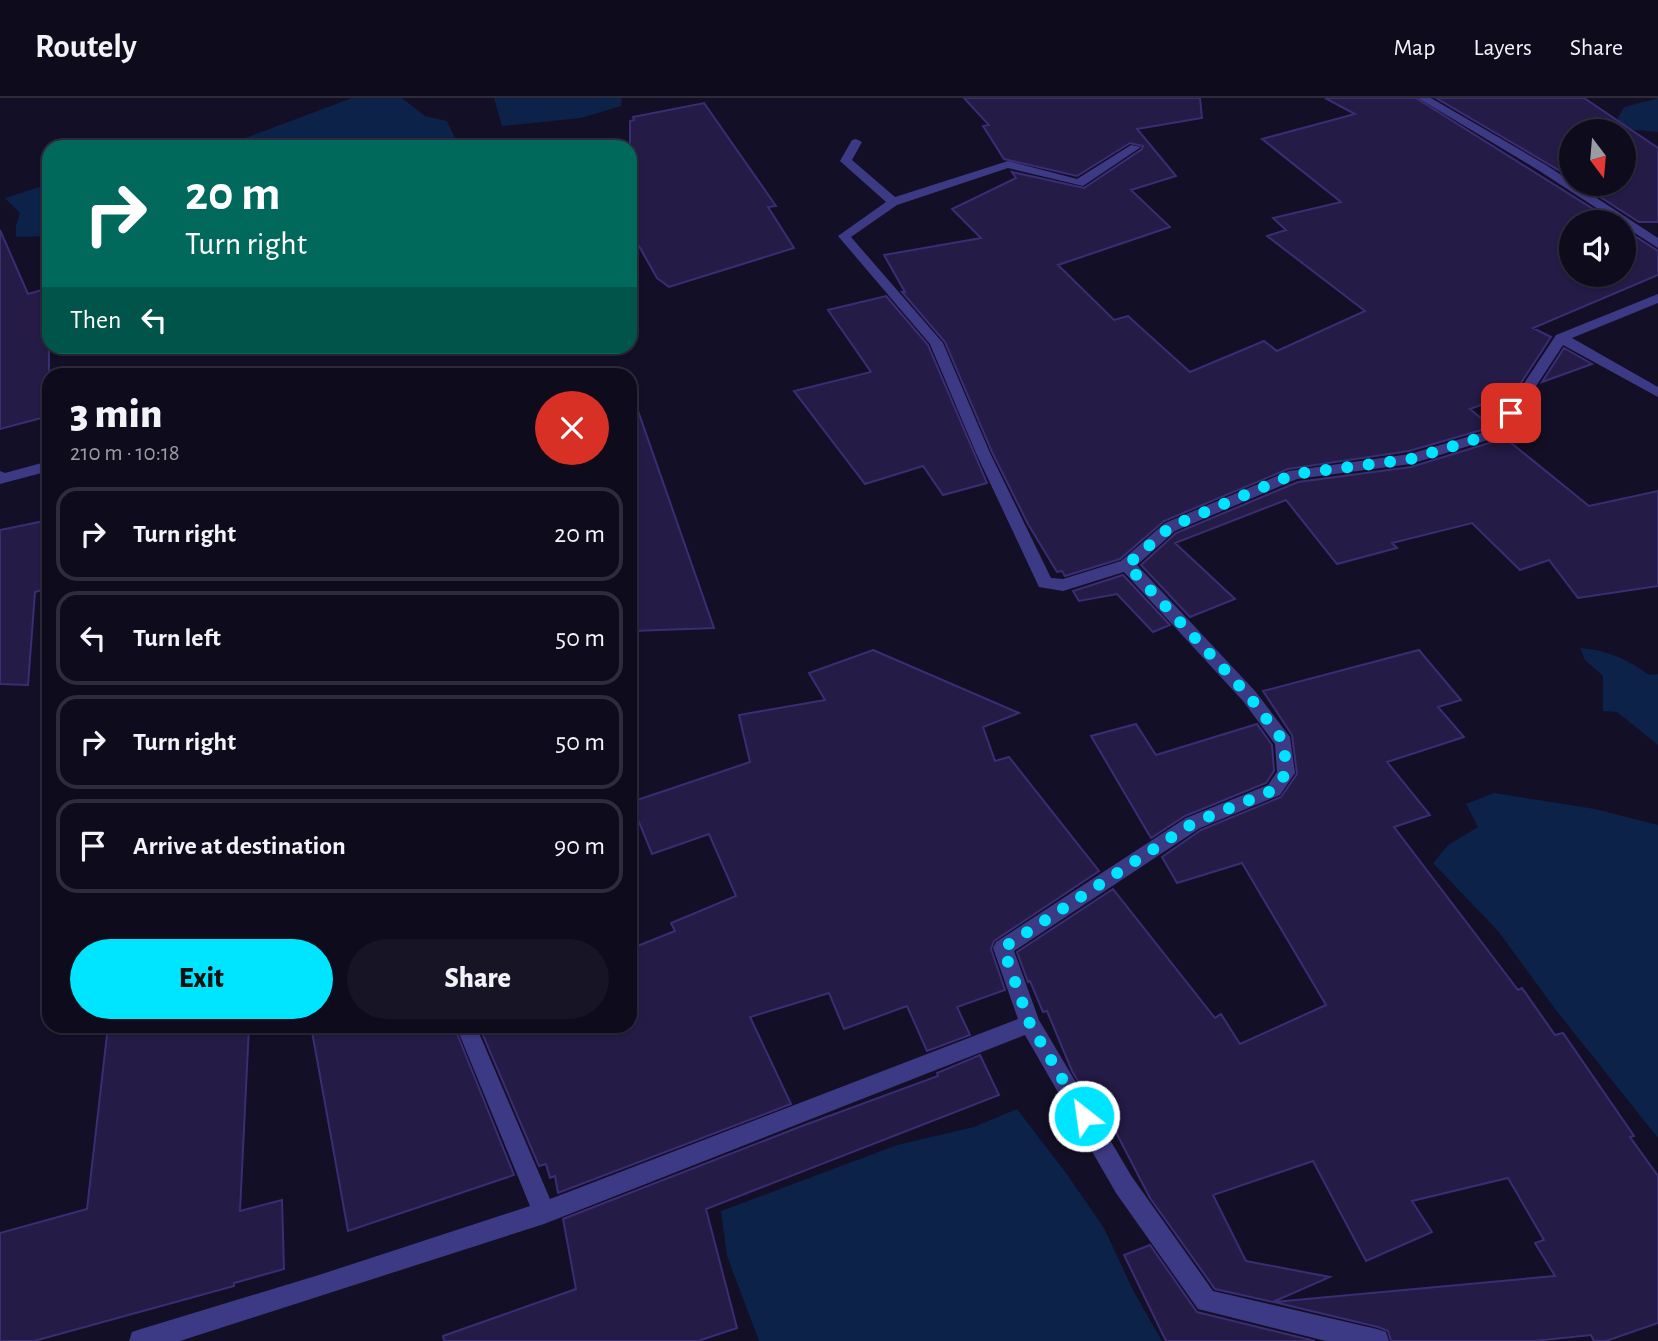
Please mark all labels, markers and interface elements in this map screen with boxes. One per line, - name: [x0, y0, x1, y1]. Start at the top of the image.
- text: Routely: [35, 31, 137, 64]
- text: Map: [1393, 36, 1435, 60]
- text: Layers: [1473, 36, 1532, 60]
- text: Share: [1570, 36, 1623, 60]
- north arrow: [1559, 119, 1636, 196]
- map controls: [1559, 119, 1636, 287]
- icon: right: [70, 168, 161, 259]
- text: 20 m: [185, 170, 281, 219]
- button: sound: [1559, 210, 1636, 287]
- text: Turn right: [185, 228, 307, 260]
- icon: left: [135, 301, 173, 339]
- text: Then: [70, 307, 121, 333]
- pin: [1481, 383, 1541, 443]
- button: close: [535, 391, 609, 465]
- text: 3 min: [70, 393, 162, 435]
- icon: arrive: [1492, 394, 1530, 432]
- text: 210 m · 10:18: [70, 442, 180, 465]
- icon: right: [74, 515, 112, 553]
- text: Turn right: [133, 521, 236, 547]
- text: 20 m: [554, 521, 605, 547]
- icon: left: [74, 619, 112, 657]
- text: Turn left: [133, 625, 221, 651]
- text: 50 m: [555, 625, 605, 651]
- icon: right: [74, 723, 112, 761]
- text: Turn right: [133, 729, 236, 755]
- text: 50 m: [555, 729, 605, 755]
- icon: arrive: [74, 827, 112, 865]
- text: Arrive at destination: [133, 833, 346, 859]
- text: 90 m: [554, 833, 605, 859]
- button: Exit: [70, 939, 333, 1019]
- button: Share: [347, 939, 609, 1019]
- position arrow: [1047, 1079, 1121, 1153]

